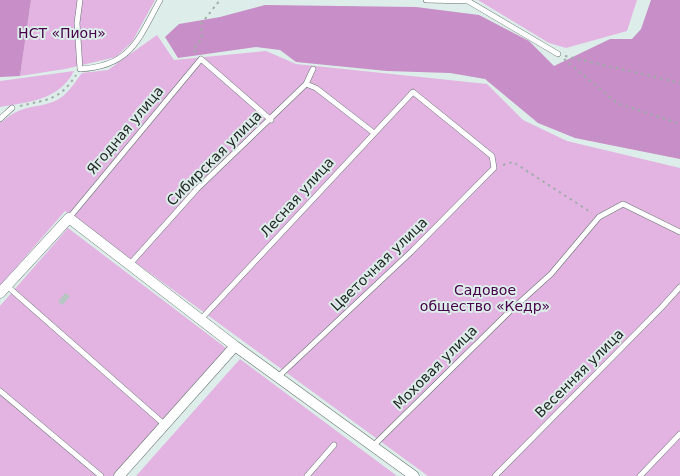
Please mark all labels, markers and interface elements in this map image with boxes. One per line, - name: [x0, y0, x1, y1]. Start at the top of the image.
- park label: НСТ «Пион»: [18, 26, 106, 42]
- street label: Ягодная улица: [84, 83, 168, 179]
- street label: Сибирская улица: [164, 108, 266, 210]
- street label: Лесная улица: [258, 155, 338, 241]
- street label: Цветочная улица: [328, 215, 432, 315]
- park label: Садовое общество «Кедр»: [420, 283, 550, 316]
- street label: Моховая улица: [391, 323, 481, 413]
- street label: Весенняя улица: [532, 326, 628, 422]

